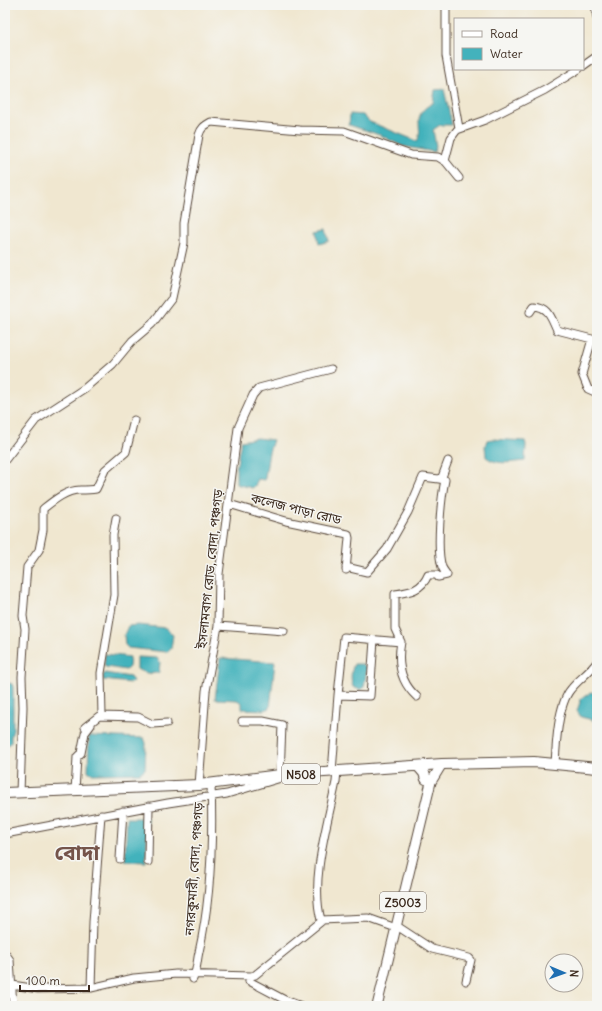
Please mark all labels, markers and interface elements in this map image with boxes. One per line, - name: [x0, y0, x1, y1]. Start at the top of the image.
- legend: [454, 18, 584, 70]
- text: Road: [490, 26, 518, 41]
- text: Water: [490, 46, 523, 61]
- street label: ইসলামবাগ রোড, বোদা, পঞ্চগড়: [193, 488, 227, 650]
- street label: কলেজ পাড়া রোড: [248, 489, 344, 529]
- road number: N508: [282, 764, 320, 784]
- street label: নগরকুমারী, বোদা, পঞ্চগড়: [181, 801, 207, 937]
- district label: বোদা: [55, 839, 100, 866]
- road number: Z5003: [380, 892, 426, 912]
- north arrow: [544, 953, 584, 993]
- scale bar: [20, 967, 89, 993]
- text: N: [567, 969, 581, 977]
- text: 100 m: [26, 973, 60, 988]

